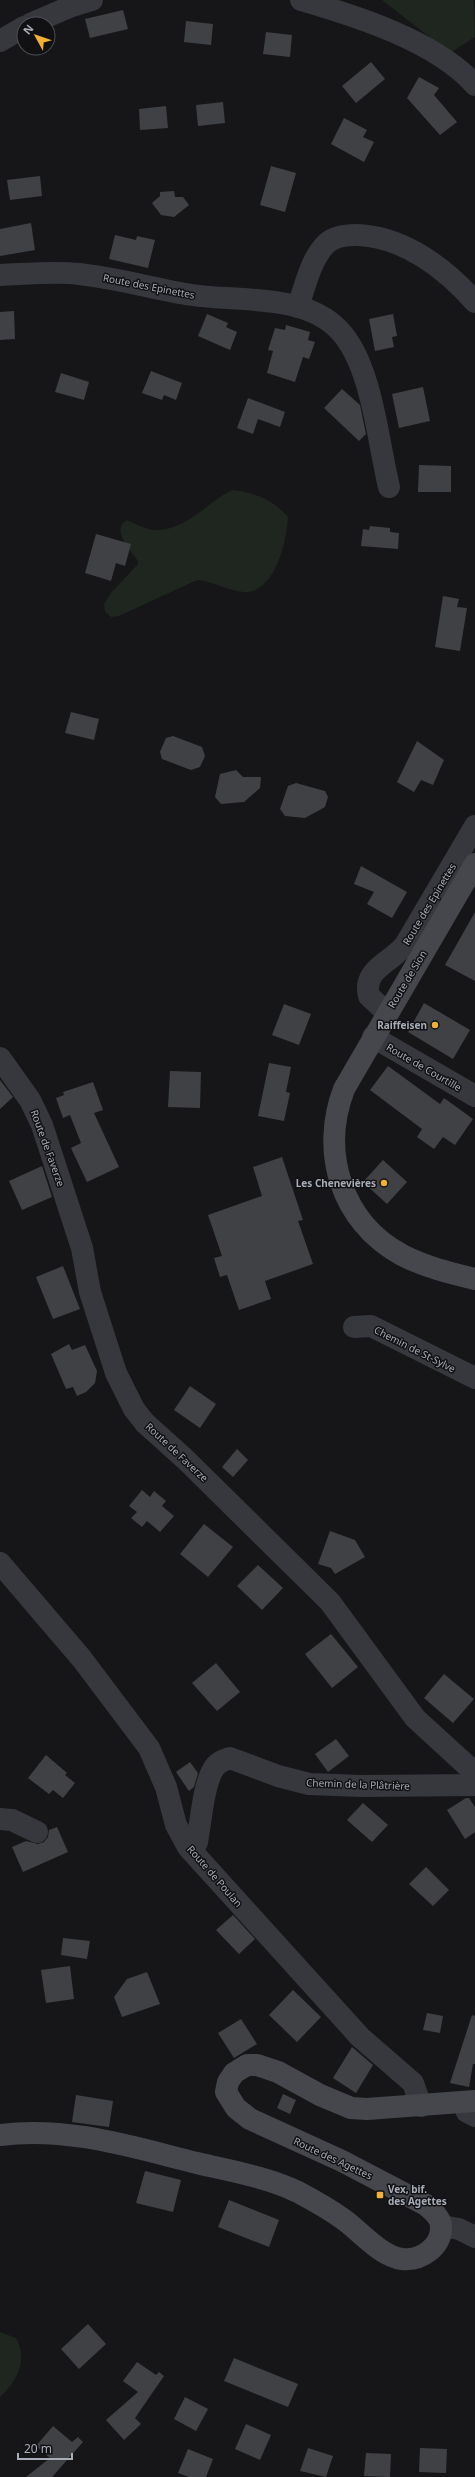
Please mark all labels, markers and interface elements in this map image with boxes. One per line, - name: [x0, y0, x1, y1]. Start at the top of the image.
- north arrow: [16, 16, 56, 56]
- text: N: [19, 21, 37, 38]
- street label: Route des Epinettes: [102, 270, 196, 302]
- street label: Route des Epinettes: [399, 860, 459, 948]
- street label: Route de Sion: [384, 948, 430, 1010]
- place label: Raiffeisen: [377, 1018, 427, 1032]
- marker: Raiffeisen: [430, 1020, 440, 1030]
- street label: Route de Courtille: [384, 1040, 464, 1094]
- street label: Route de Faverze: [28, 1108, 68, 1189]
- place label: Les Chenevières: [296, 1176, 376, 1190]
- marker: Les Chenevières: [379, 1178, 389, 1188]
- street label: Chemin de St-Sylve: [372, 1322, 458, 1376]
- street label: Route de Faverze: [143, 1419, 212, 1485]
- street label: Chemin de la Plâtrière: [306, 1775, 410, 1793]
- street label: Route de Poulan: [184, 1842, 246, 1910]
- street label: Route des Agettes: [291, 2134, 375, 2182]
- place label: Vex, bif. des Agettes: [388, 2182, 447, 2208]
- marker: Vex, bif. des Agettes: [375, 2190, 385, 2200]
- scale bar: [18, 2435, 72, 2461]
- text: 20 m: [24, 2440, 52, 2457]

